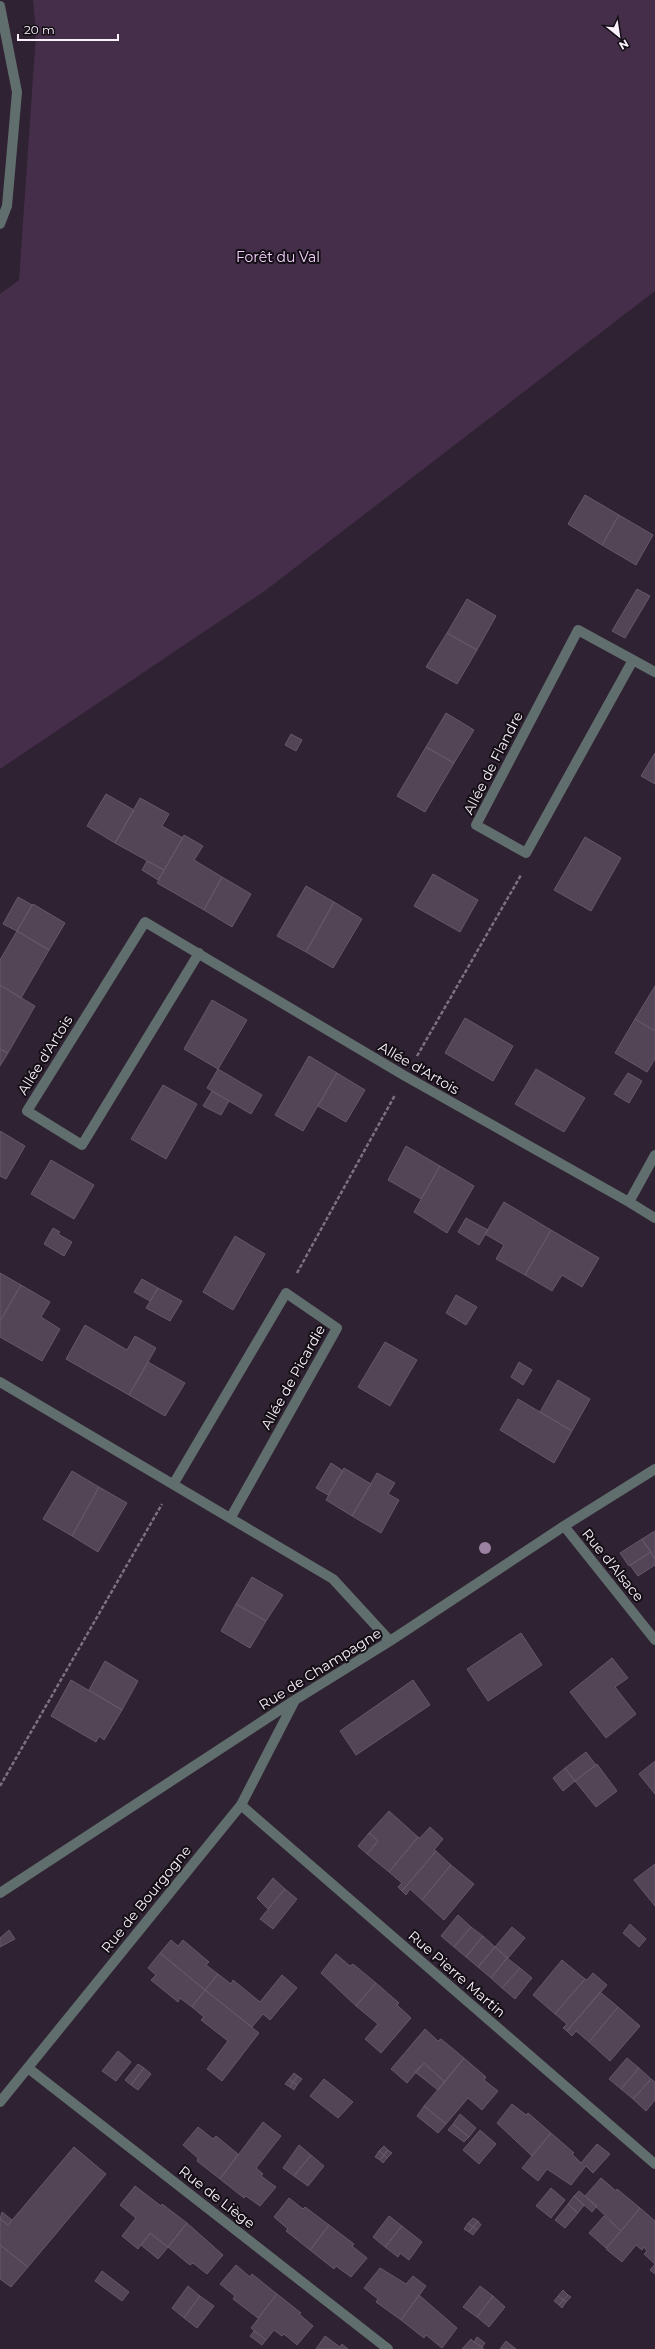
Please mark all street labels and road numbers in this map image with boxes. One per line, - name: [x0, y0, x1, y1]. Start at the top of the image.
- street label: Allée de Flandre: [459, 708, 527, 818]
- street label: Allée d'Artois: [13, 1012, 77, 1098]
- street label: Allée d'Artois: [375, 1038, 463, 1099]
- street label: Allée de Picardie: [257, 1322, 329, 1432]
- street label: Rue d'Alsace: [578, 1525, 648, 1605]
- street label: Rue de Champagne: [255, 1624, 385, 1714]
- street label: Rue de Bourgogne: [97, 1842, 195, 1956]
- street label: Rue Pierre Martin: [405, 1927, 509, 2021]
- street label: Rue de Liège: [175, 2162, 259, 2232]

